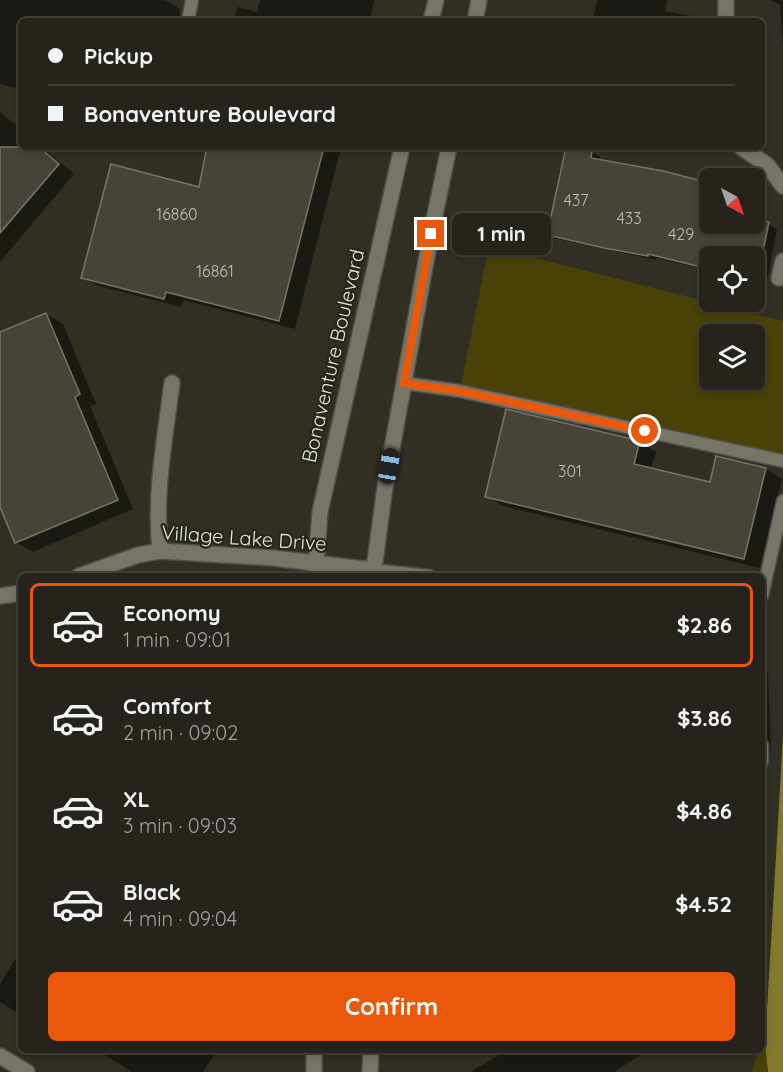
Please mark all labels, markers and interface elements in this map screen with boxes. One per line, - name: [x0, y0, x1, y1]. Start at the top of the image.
- text: Pickup: [84, 42, 153, 70]
- text: Bonaventure Boulevard: [84, 100, 336, 128]
- north arrow: [699, 168, 765, 234]
- map controls: [699, 168, 765, 390]
- house number: 437: [563, 190, 589, 210]
- house number: 16860: [156, 204, 198, 224]
- house number: 433: [616, 208, 642, 228]
- callout: 1 min: [452, 213, 551, 255]
- route end: [417, 220, 444, 247]
- text: 1 min: [477, 221, 526, 246]
- house number: 429: [668, 224, 694, 244]
- button: locate: [699, 246, 765, 312]
- street label: Bonaventure Boulevard: [296, 247, 369, 465]
- house number: 16861: [196, 261, 234, 281]
- button: layers: [699, 324, 765, 390]
- route start: [631, 417, 658, 444]
- car: [377, 447, 401, 485]
- house number: 301: [558, 461, 582, 481]
- street label: Village Lake Drive: [161, 519, 328, 556]
- icon: car: [51, 598, 105, 652]
- text: Economy: [123, 599, 221, 627]
- text: $2.86: [677, 611, 732, 639]
- text: 1 min · 09:01: [123, 627, 231, 652]
- icon: car: [51, 691, 105, 745]
- text: Comfort: [123, 692, 212, 720]
- text: $3.86: [677, 704, 732, 732]
- text: 2 min · 09:02: [123, 720, 238, 745]
- icon: car: [51, 784, 105, 838]
- text: XL: [123, 785, 150, 813]
- text: $4.86: [676, 797, 732, 825]
- text: 3 min · 09:03: [123, 813, 237, 838]
- icon: car: [51, 877, 105, 931]
- text: Black: [123, 878, 181, 906]
- text: $4.52: [675, 890, 732, 918]
- text: 4 min · 09:04: [123, 906, 237, 931]
- button: Confirm: [48, 972, 735, 1041]

